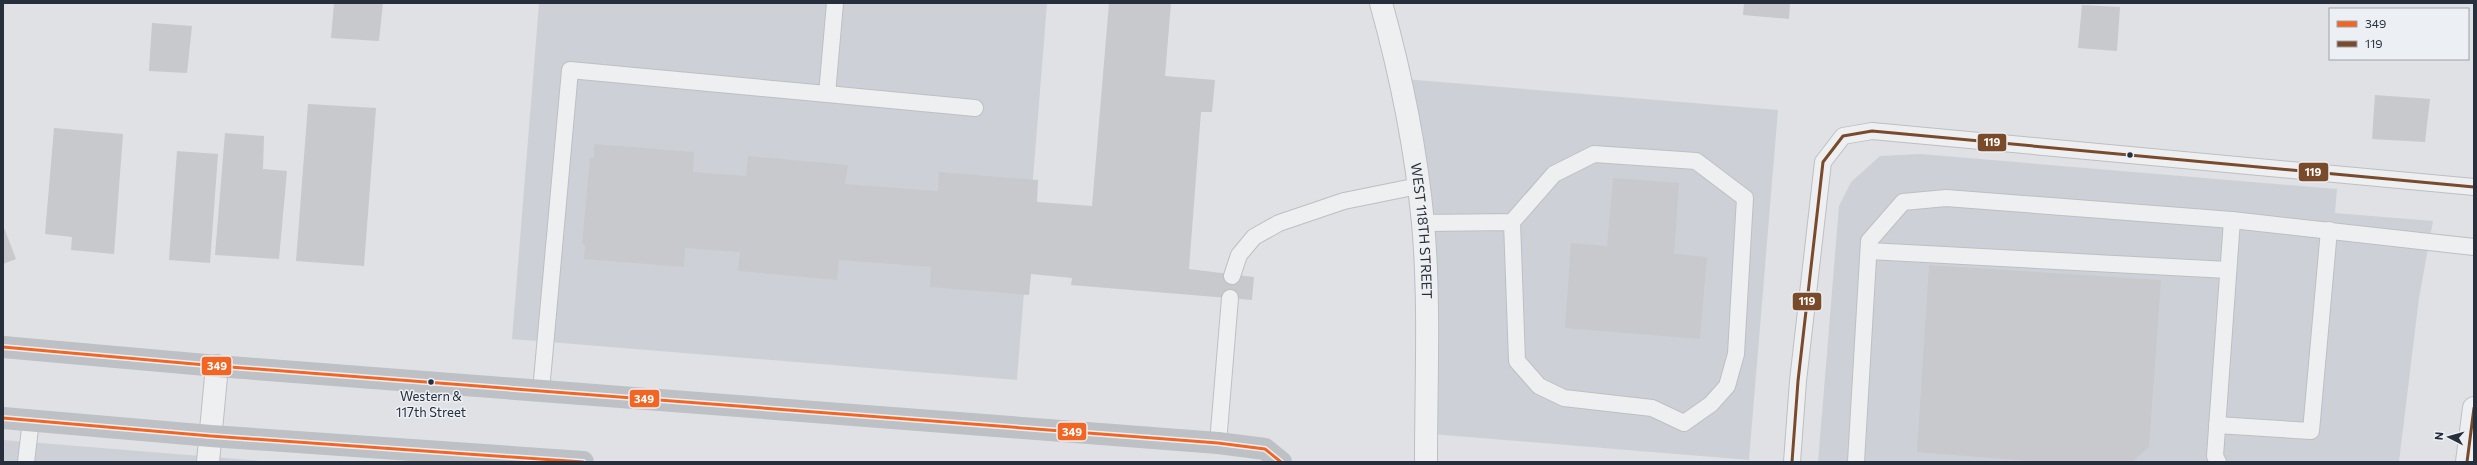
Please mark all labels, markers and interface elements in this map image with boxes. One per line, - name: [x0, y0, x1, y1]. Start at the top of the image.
- legend: [2329, 8, 2469, 60]
- text: 349: [2365, 16, 2386, 30]
- text: 119: [2365, 36, 2383, 50]
- line badge: 119: [1977, 133, 2007, 152]
- text: 119: [1984, 135, 2001, 148]
- unlabelled marker: [2125, 150, 2135, 160]
- street label: WEST 118TH STREET: [1408, 162, 1436, 299]
- line badge: 119: [2298, 162, 2329, 182]
- text: 119: [2305, 165, 2322, 178]
- line badge: 119: [1792, 292, 1822, 311]
- text: 119: [1799, 294, 1816, 307]
- line badge: 349: [201, 356, 232, 376]
- text: 349: [207, 359, 227, 372]
- marker: Western & 117th Street: [426, 377, 436, 387]
- place label: Western & 117th Street: [396, 388, 466, 420]
- line badge: 349: [629, 389, 660, 408]
- text: 349: [634, 392, 654, 405]
- north arrow: [2429, 417, 2469, 457]
- line badge: 349: [1057, 422, 1087, 441]
- text: 349: [1062, 425, 1082, 438]
- text: N: [2432, 431, 2445, 441]

